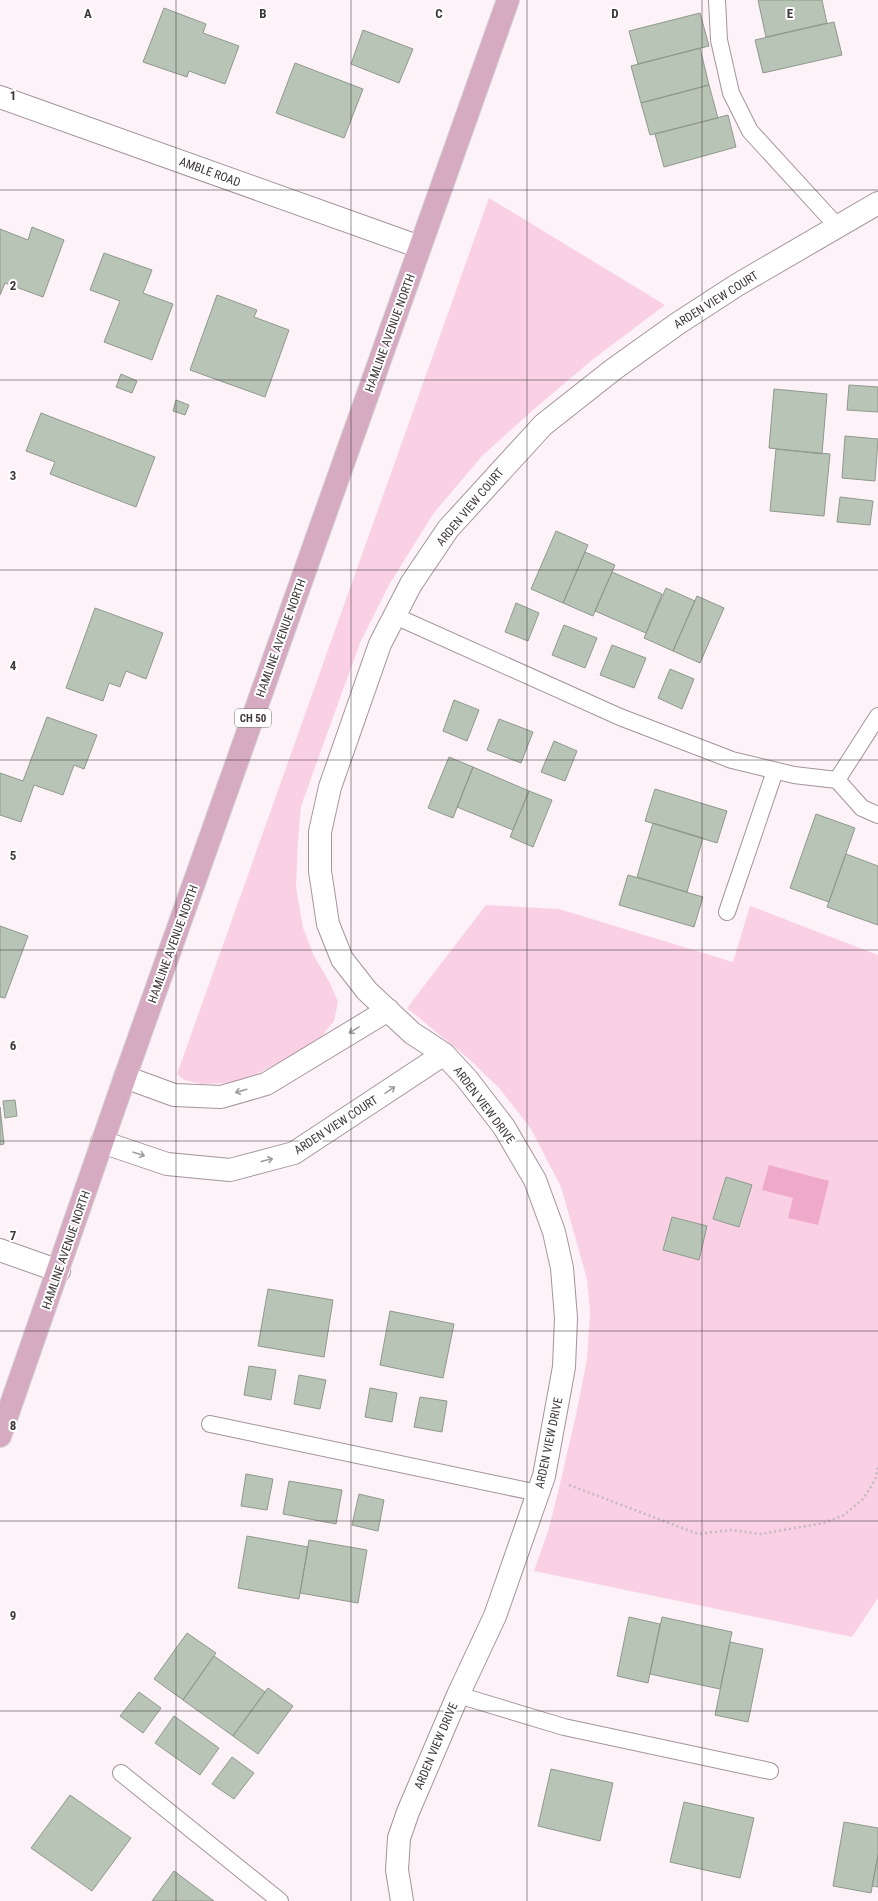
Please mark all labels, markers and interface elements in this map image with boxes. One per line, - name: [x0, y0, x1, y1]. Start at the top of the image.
- text: A: [84, 6, 92, 21]
- text: B: [259, 6, 267, 21]
- text: C: [435, 6, 443, 21]
- text: D: [611, 6, 619, 21]
- text: E: [787, 6, 794, 21]
- text: 1: [10, 88, 16, 103]
- street label: AMBLE ROAD: [177, 154, 243, 190]
- street label: ARDEN VIEW COURT: [671, 268, 761, 332]
- street label: HAMLINE AVENUE NORTH: [362, 272, 418, 394]
- text: 2: [10, 278, 17, 293]
- street label: ARDEN VIEW COURT: [434, 465, 506, 549]
- text: 3: [10, 468, 16, 483]
- street label: HAMLINE AVENUE NORTH: [253, 577, 309, 699]
- text: 4: [10, 658, 17, 673]
- road number: CH 50: [235, 709, 271, 727]
- text: 5: [10, 848, 17, 863]
- street label: HAMLINE AVENUE NORTH: [145, 883, 201, 1005]
- one-way arrow: [349, 1026, 360, 1034]
- text: 6: [10, 1038, 17, 1053]
- street label: ARDEN VIEW DRIVE: [450, 1064, 518, 1146]
- one-way arrow: [384, 1085, 396, 1093]
- one-way arrow: [234, 1088, 247, 1095]
- street label: ARDEN VIEW COURT: [292, 1093, 380, 1157]
- one-way arrow: [133, 1151, 145, 1159]
- one-way arrow: [260, 1156, 273, 1164]
- street label: HAMLINE AVENUE NORTH: [39, 1189, 93, 1311]
- text: 7: [10, 1228, 17, 1243]
- street label: ARDEN VIEW DRIVE: [533, 1396, 565, 1490]
- text: 8: [10, 1418, 16, 1433]
- text: 9: [10, 1608, 16, 1623]
- street label: ARDEN VIEW DRIVE: [411, 1701, 461, 1791]

